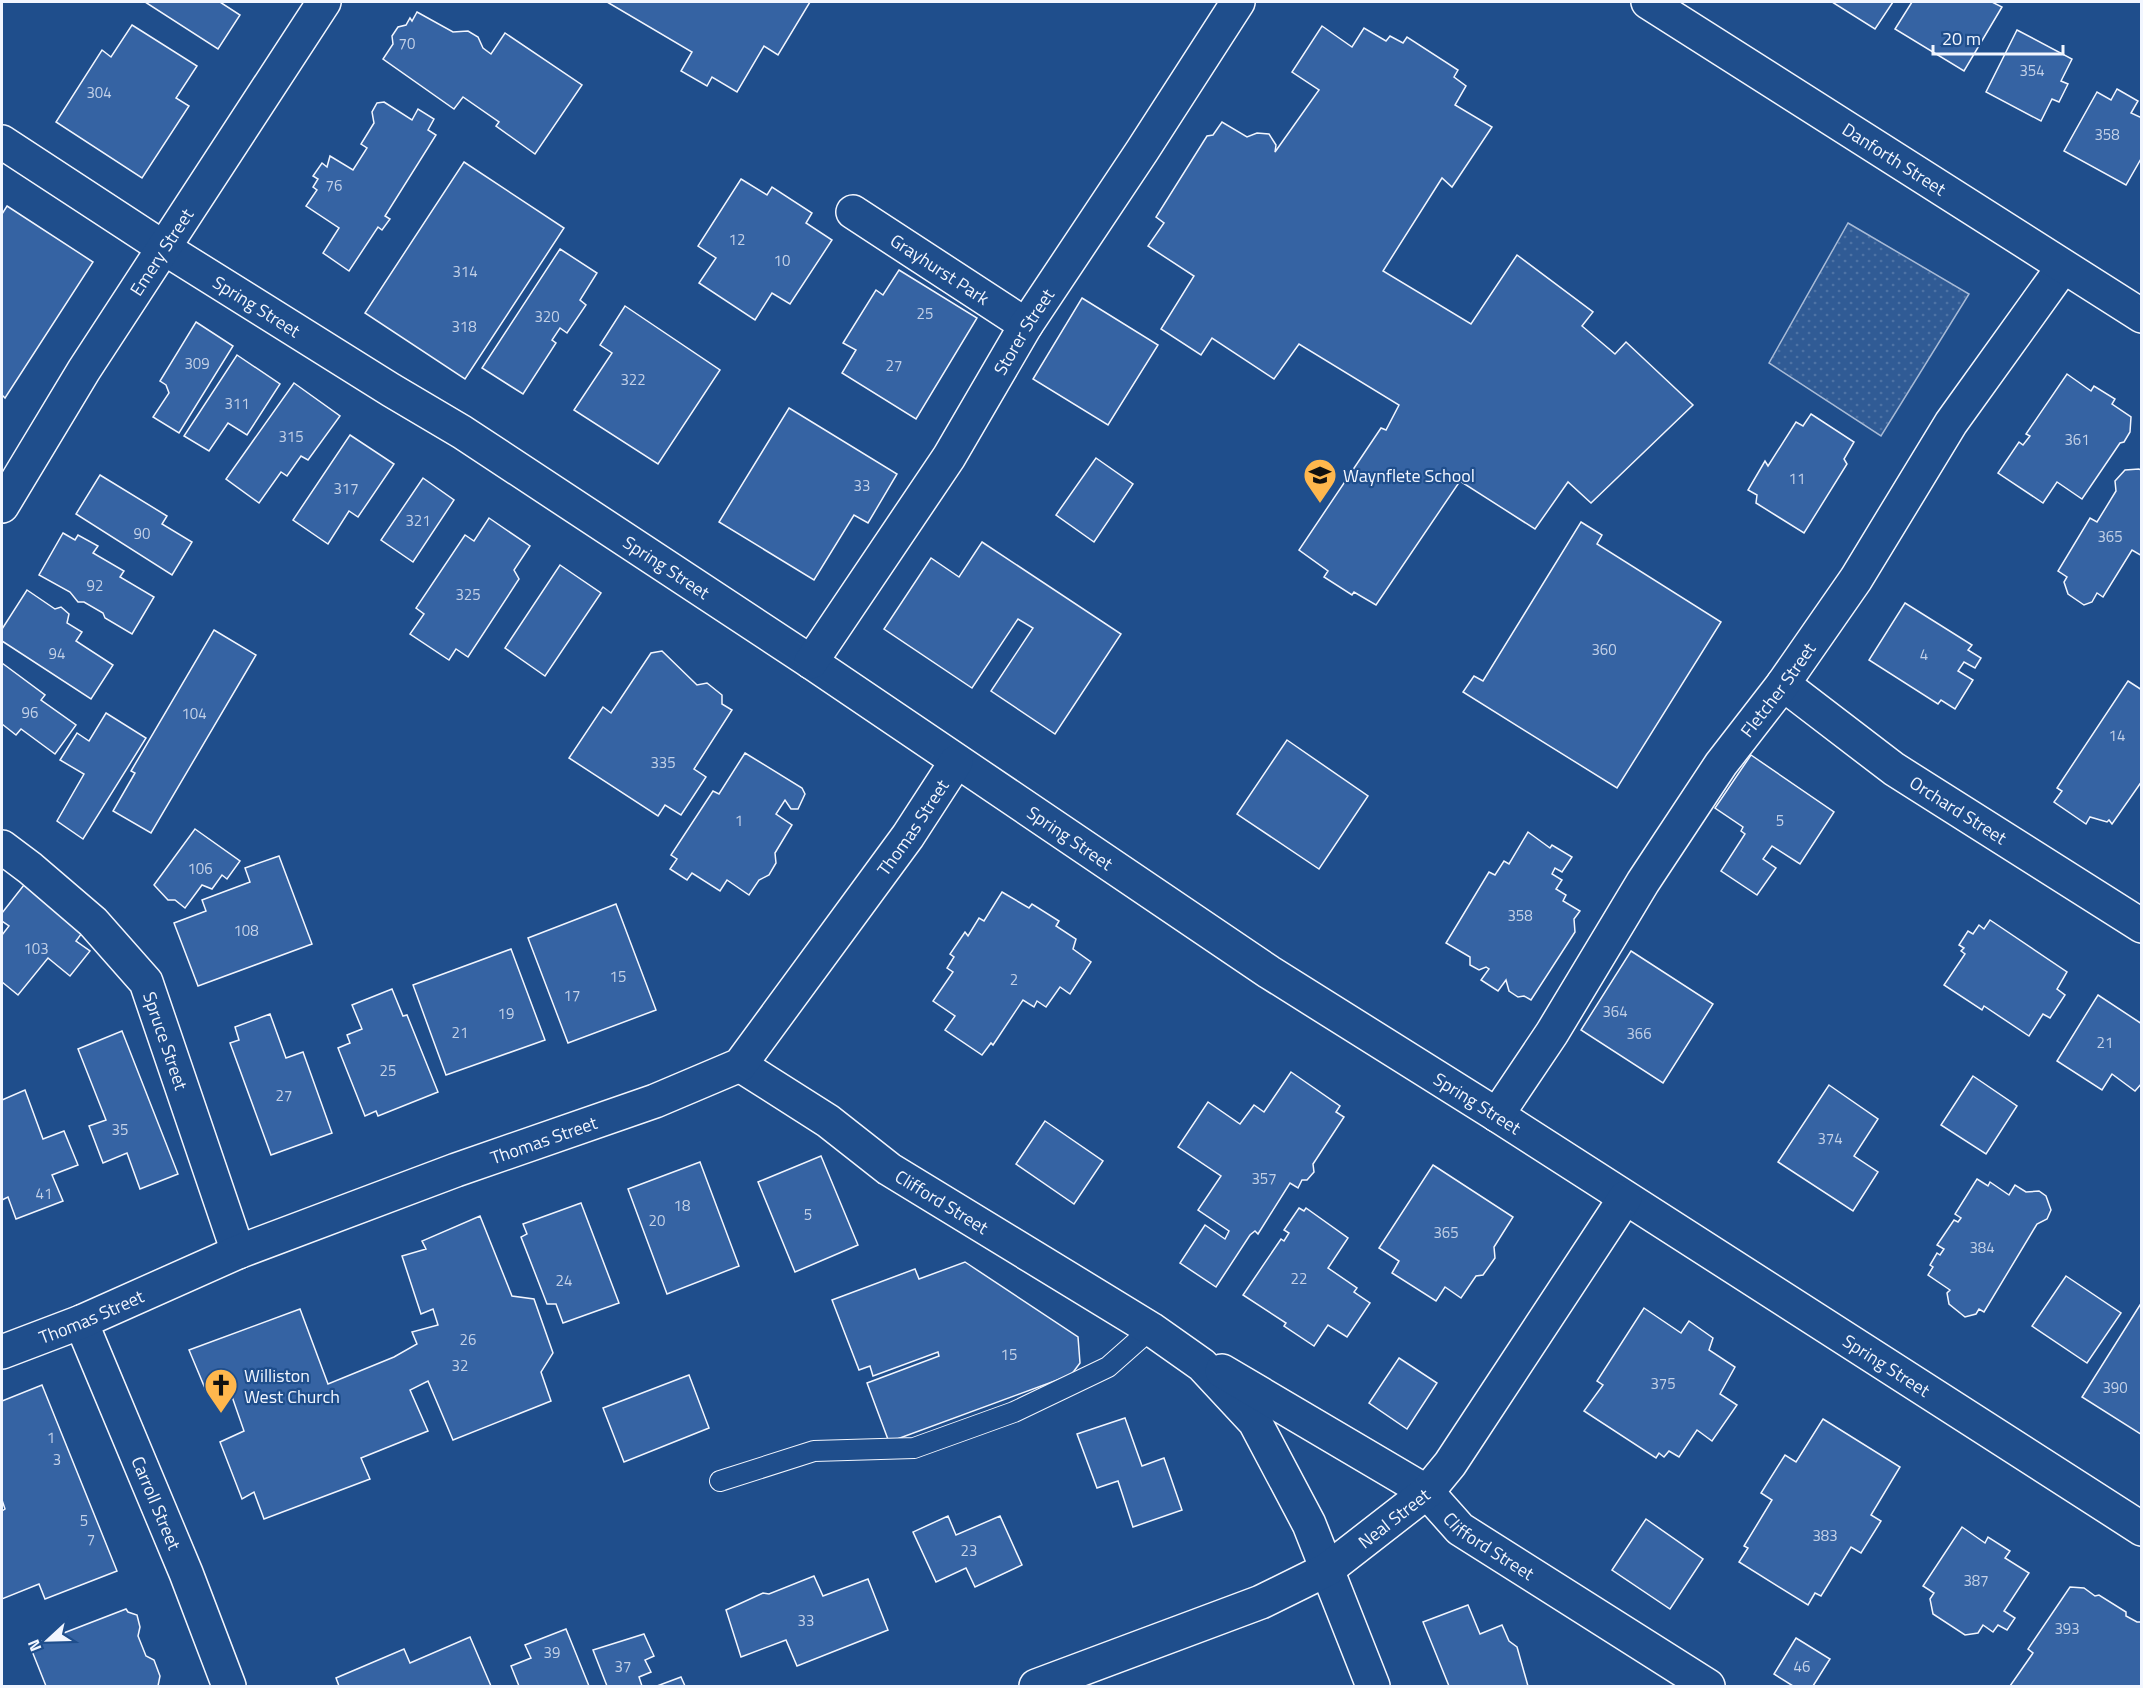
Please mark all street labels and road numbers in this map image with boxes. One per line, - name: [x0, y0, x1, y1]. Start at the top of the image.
- street label: Danforth Street: [1837, 116, 1952, 202]
- street label: Emery Street: [123, 202, 200, 301]
- street label: Grayhurst Park: [885, 227, 995, 311]
- street label: Spring Street: [208, 268, 306, 344]
- street label: Storer Street: [986, 282, 1061, 380]
- street label: Spring Street: [618, 528, 716, 606]
- street label: Fletcher Street: [1733, 636, 1822, 743]
- street label: Orchard Street: [1904, 769, 2013, 851]
- street label: Thomas Street: [870, 773, 955, 881]
- street label: Spring Street: [1022, 799, 1119, 877]
- street label: Spruce Street: [137, 988, 195, 1094]
- street label: Spring Street: [1428, 1065, 1527, 1141]
- street label: Thomas Street: [486, 1108, 601, 1171]
- street label: Clifford Street: [890, 1162, 994, 1241]
- street label: Thomas Street: [35, 1282, 149, 1350]
- street label: Spring Street: [1838, 1327, 1936, 1404]
- street label: Carroll Street: [125, 1452, 189, 1555]
- street label: Neal Street: [1352, 1481, 1436, 1555]
- street label: Clifford Street: [1437, 1506, 1540, 1587]

